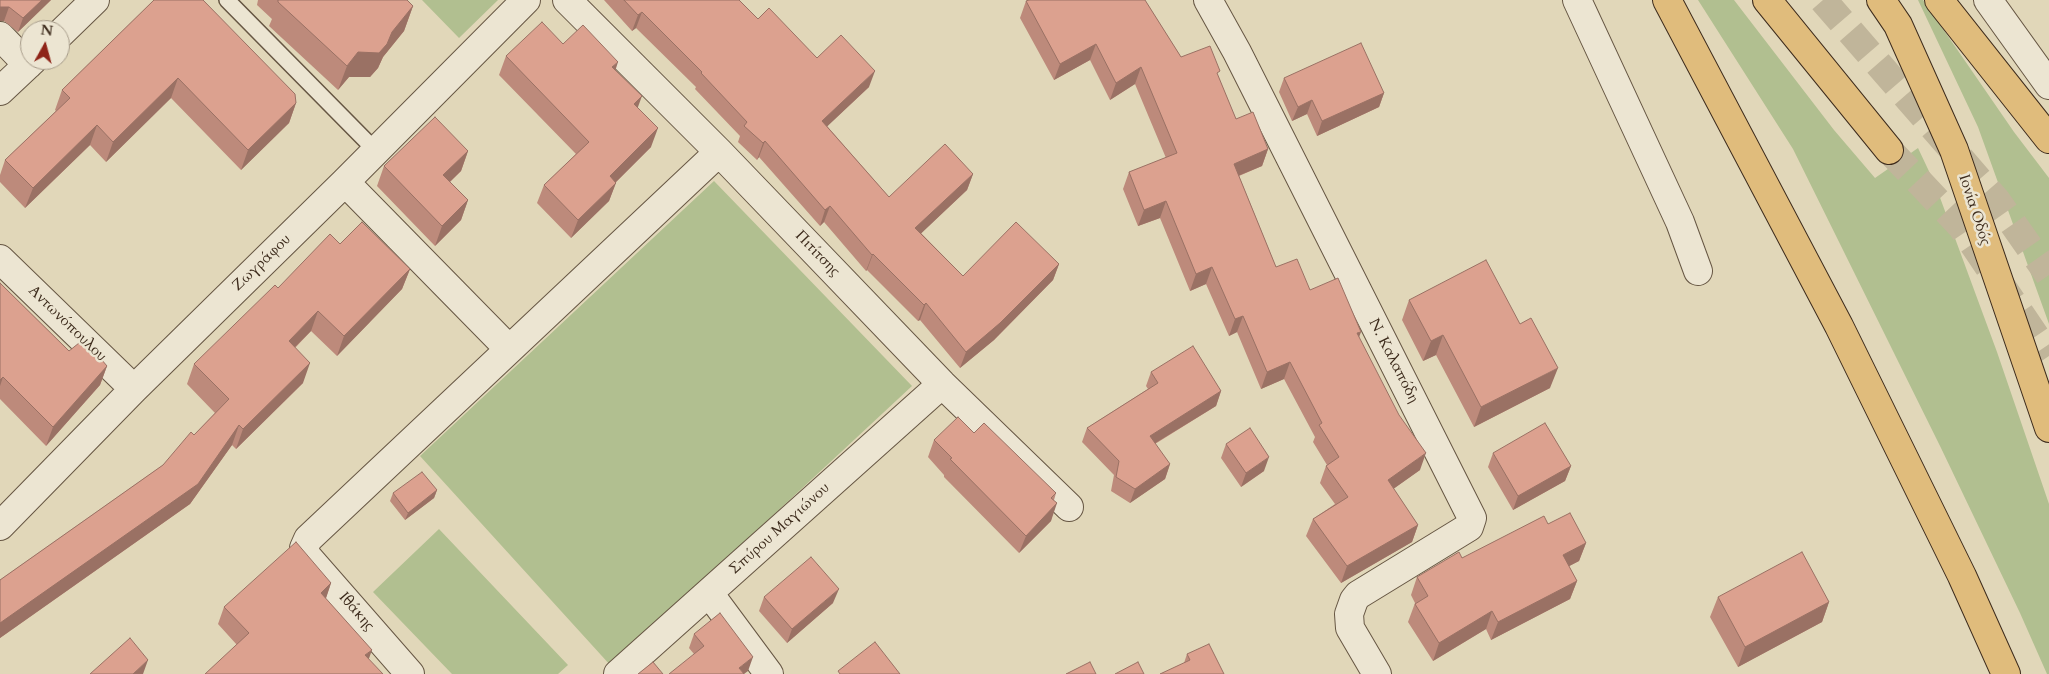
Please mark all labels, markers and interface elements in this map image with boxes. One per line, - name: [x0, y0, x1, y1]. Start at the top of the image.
- north arrow: [20, 20, 70, 70]
- text: N: [40, 20, 54, 41]
- street label: Ιονία Οδός: [1954, 172, 1994, 248]
- street label: Πιτίτσης: [791, 227, 843, 281]
- street label: Ζωγράφου: [229, 231, 295, 295]
- street label: Αντωνόπουλου: [24, 282, 110, 366]
- street label: Ν. Καλαπόδη: [1364, 316, 1422, 406]
- street label: Σπύρου Μαγιώνου: [726, 479, 834, 579]
- street label: Ιθάκης: [334, 589, 378, 635]

